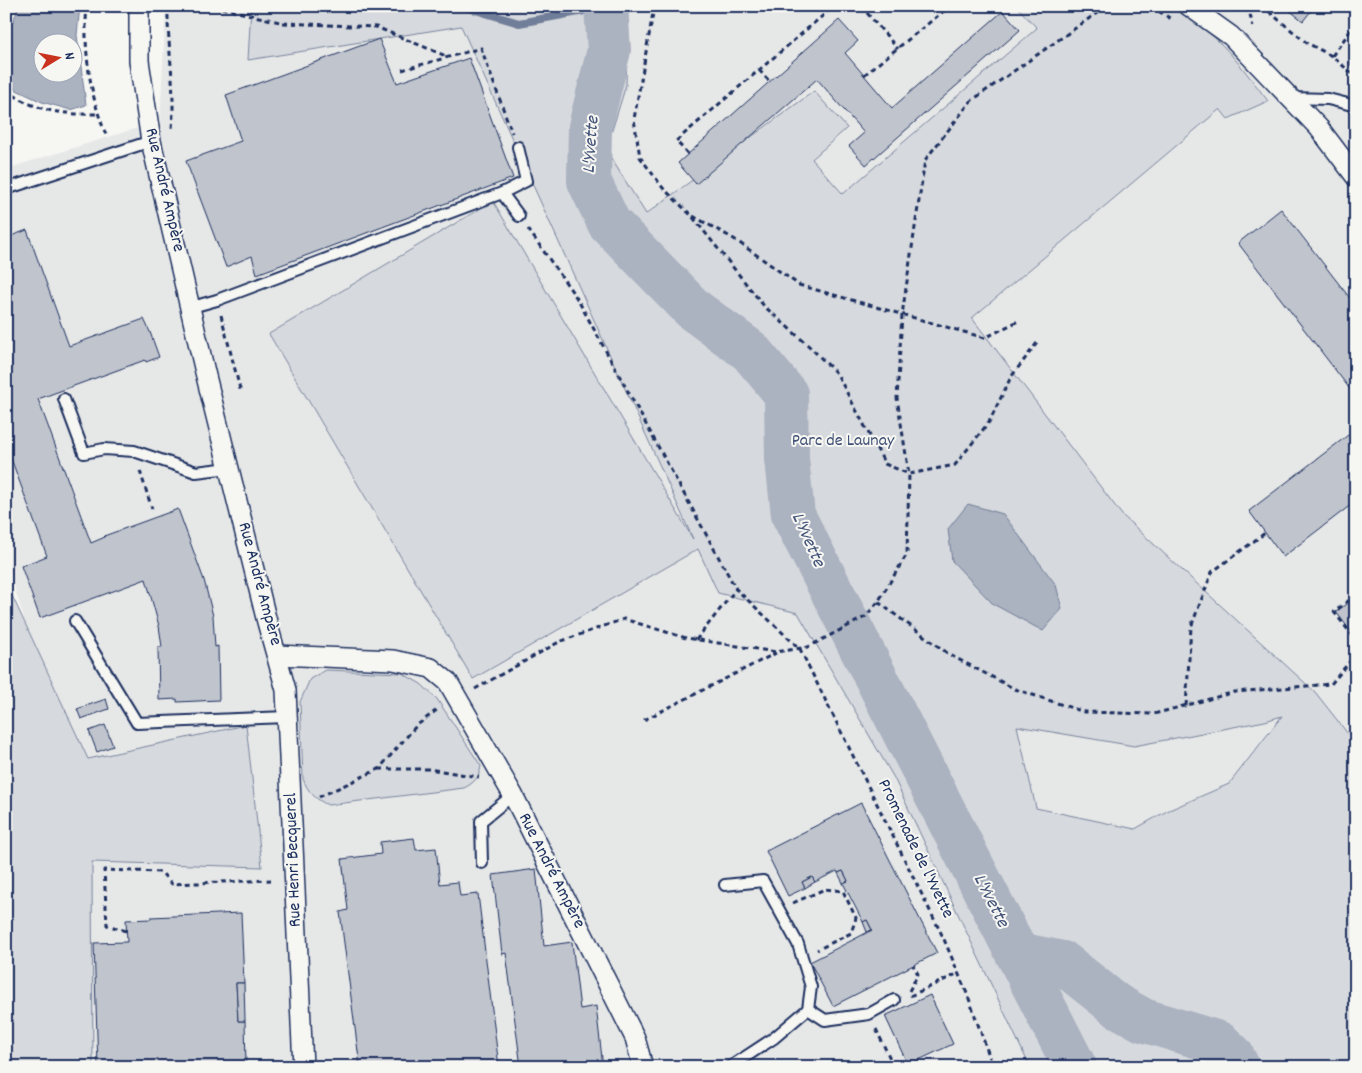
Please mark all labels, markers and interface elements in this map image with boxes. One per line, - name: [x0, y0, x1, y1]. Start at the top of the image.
- north arrow: [32, 32, 82, 82]
- text: N: [58, 51, 79, 61]
- water label: L'Yvette: [577, 114, 608, 174]
- street label: Rue André Ampère: [138, 126, 190, 255]
- park label: Parc de Launay: [792, 429, 895, 454]
- water label: L'Yvette: [783, 508, 832, 573]
- street label: Rue André Ampère: [231, 520, 287, 648]
- street label: Promenade de l'Yvette: [870, 775, 960, 923]
- street label: Rue Henri Becquerel: [279, 792, 309, 928]
- street label: Rue André Ampère: [511, 809, 591, 933]
- water label: L'Yvette: [965, 869, 1016, 934]

